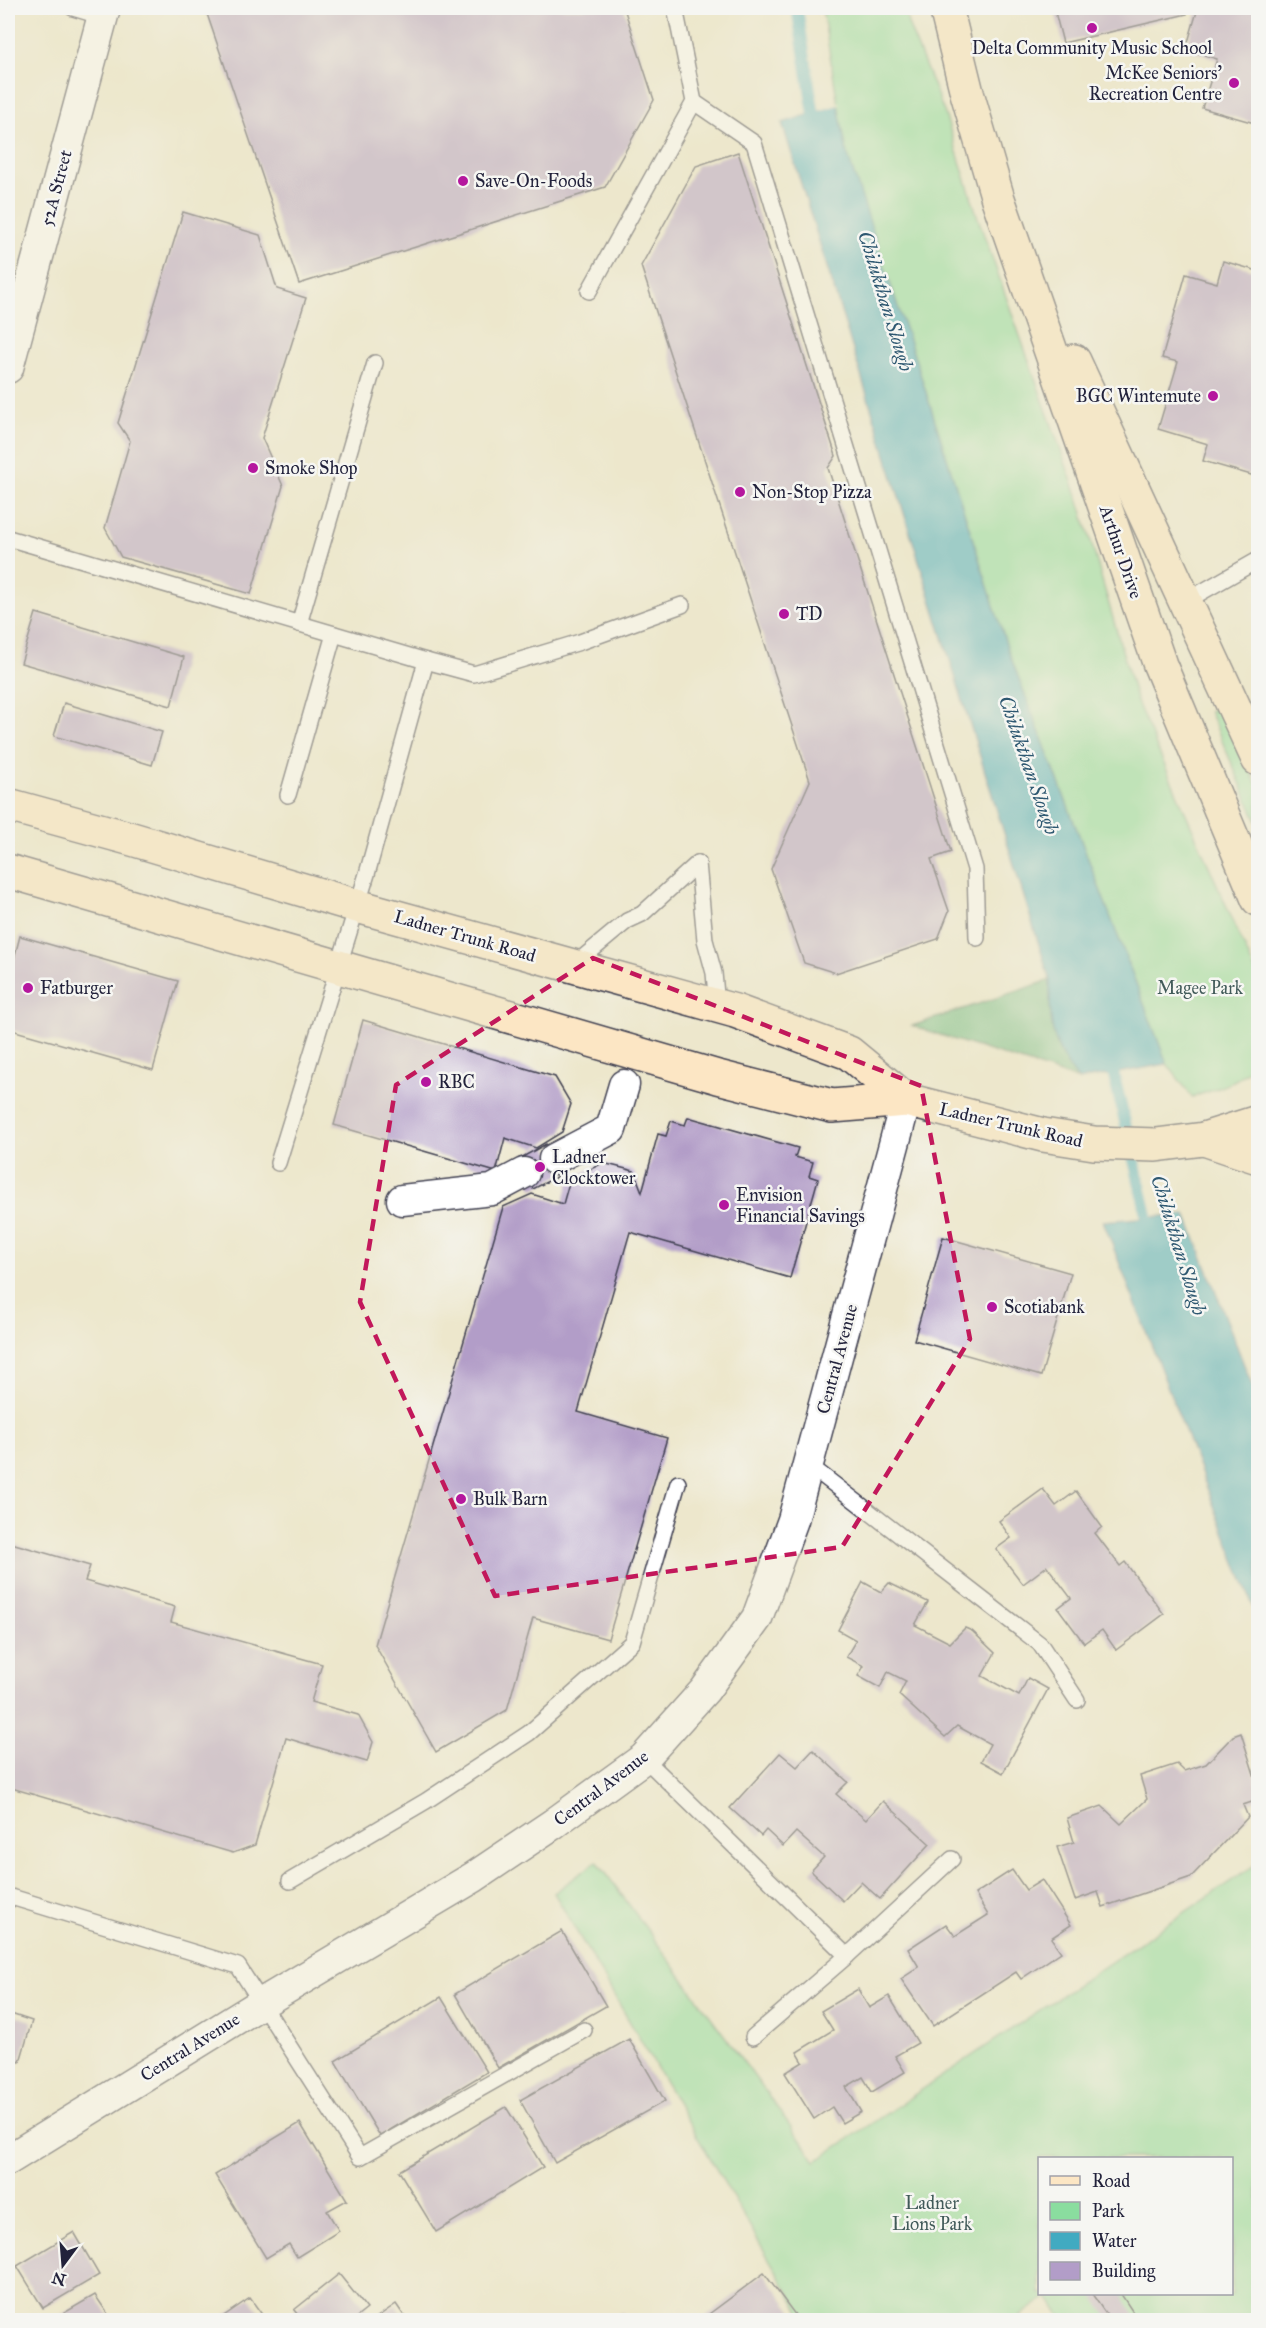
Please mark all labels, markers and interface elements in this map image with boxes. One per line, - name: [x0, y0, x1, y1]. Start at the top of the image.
- marker: Delta Community Music School: [1085, 21, 1099, 35]
- place label: Delta Community Music School: [972, 37, 1213, 59]
- place label: McKee Seniors' Recreation Centre: [1089, 62, 1222, 105]
- marker: McKee Seniors' Recreation Centre: [1227, 76, 1241, 90]
- street label: 52A Street: [35, 147, 77, 229]
- place label: Save-On-Foods: [475, 170, 592, 192]
- marker: Save-On-Foods: [456, 174, 470, 188]
- water label: Chilukthan Slough: [853, 228, 919, 374]
- place label: BGC Wintemute: [1076, 385, 1201, 407]
- marker: BGC Wintemute: [1206, 389, 1220, 403]
- place label: Smoke Shop: [265, 457, 358, 479]
- marker: Smoke Shop: [246, 461, 260, 475]
- place label: Non-Stop Pizza: [752, 481, 872, 503]
- marker: Non-Stop Pizza: [733, 485, 747, 499]
- street label: Arthur Drive: [1094, 502, 1147, 601]
- place label: TD: [796, 603, 823, 625]
- marker: TD: [777, 607, 791, 621]
- water label: Chilukthan Slough: [994, 692, 1064, 838]
- street label: Ladner Trunk Road: [392, 905, 538, 967]
- place label: Fatburger: [40, 977, 113, 1000]
- park label: Magee Park: [1157, 977, 1244, 1000]
- marker: Fatburger: [21, 981, 35, 995]
- place label: RBC: [438, 1071, 475, 1093]
- marker: RBC: [419, 1075, 433, 1089]
- street label: Ladner Trunk Road: [937, 1098, 1085, 1152]
- place label: Ladner Clocktower: [552, 1146, 636, 1189]
- marker: Ladner Clocktower: [533, 1160, 547, 1174]
- water label: Chilukthan Slough: [1146, 1172, 1212, 1318]
- place label: Envision Financial Savings: [736, 1184, 865, 1228]
- marker: Envision Financial Savings: [717, 1198, 731, 1212]
- place label: Scotiabank: [1004, 1296, 1085, 1318]
- marker: Scotiabank: [985, 1300, 999, 1314]
- street label: Central Avenue: [812, 1302, 862, 1416]
- place label: Bulk Barn: [473, 1488, 548, 1510]
- marker: Bulk Barn: [454, 1492, 468, 1506]
- street label: Central Avenue: [549, 1745, 653, 1831]
- street label: Central Avenue: [136, 2008, 244, 2086]
- legend: [1038, 2157, 1233, 2295]
- text: Road: [1092, 2170, 1130, 2192]
- park label: Ladner Lions Park: [892, 2192, 973, 2235]
- text: Park: [1092, 2200, 1125, 2222]
- text: Water: [1092, 2230, 1137, 2252]
- north arrow: [33, 2235, 93, 2295]
- text: Building: [1092, 2260, 1156, 2283]
- text: N: [49, 2268, 68, 2290]

